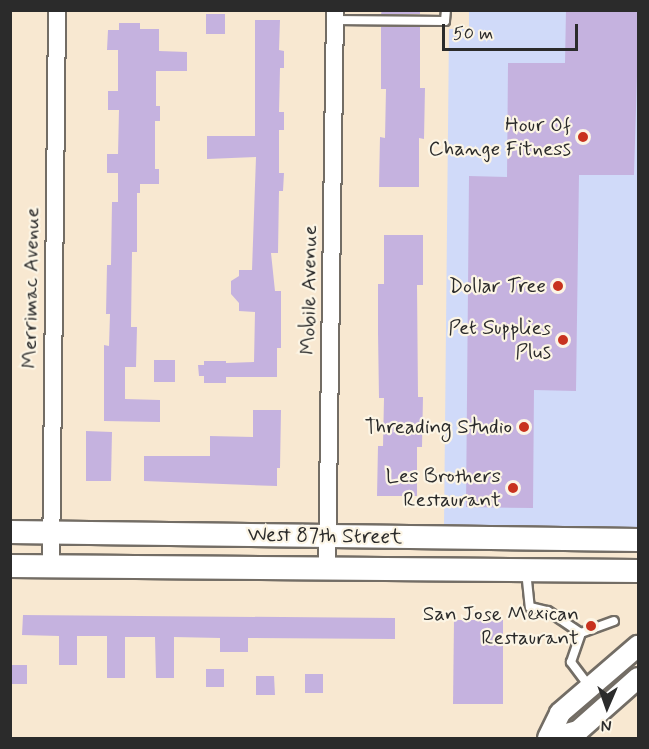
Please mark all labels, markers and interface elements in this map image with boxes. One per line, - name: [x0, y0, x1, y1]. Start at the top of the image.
- scale bar: [445, 12, 582, 50]
- text: 50 m: [453, 22, 493, 46]
- place label: Hour Of Change Fitness: [425, 112, 571, 162]
- marker: Hour Of Change Fitness: [576, 130, 590, 144]
- street label: Merrimac Avenue: [17, 207, 45, 369]
- street label: Mobile Avenue: [295, 225, 323, 355]
- place label: Dollar Tree: [452, 273, 546, 299]
- marker: Dollar Tree: [551, 279, 565, 293]
- place label: Pet Supplies Plus: [446, 315, 551, 365]
- marker: Pet Supplies Plus: [556, 333, 570, 347]
- place label: Threading Studio: [364, 414, 512, 440]
- marker: Threading Studio: [517, 420, 531, 434]
- place label: Les Brothers Restaurant: [386, 463, 501, 513]
- marker: Les Brothers Restaurant: [506, 481, 520, 495]
- street label: West 87th Street: [247, 522, 403, 550]
- place label: San Jose Mexican Restaurant: [424, 601, 579, 651]
- marker: San Jose Mexican Restaurant: [584, 619, 598, 633]
- north arrow: [577, 677, 637, 737]
- text: N: [601, 715, 612, 736]

